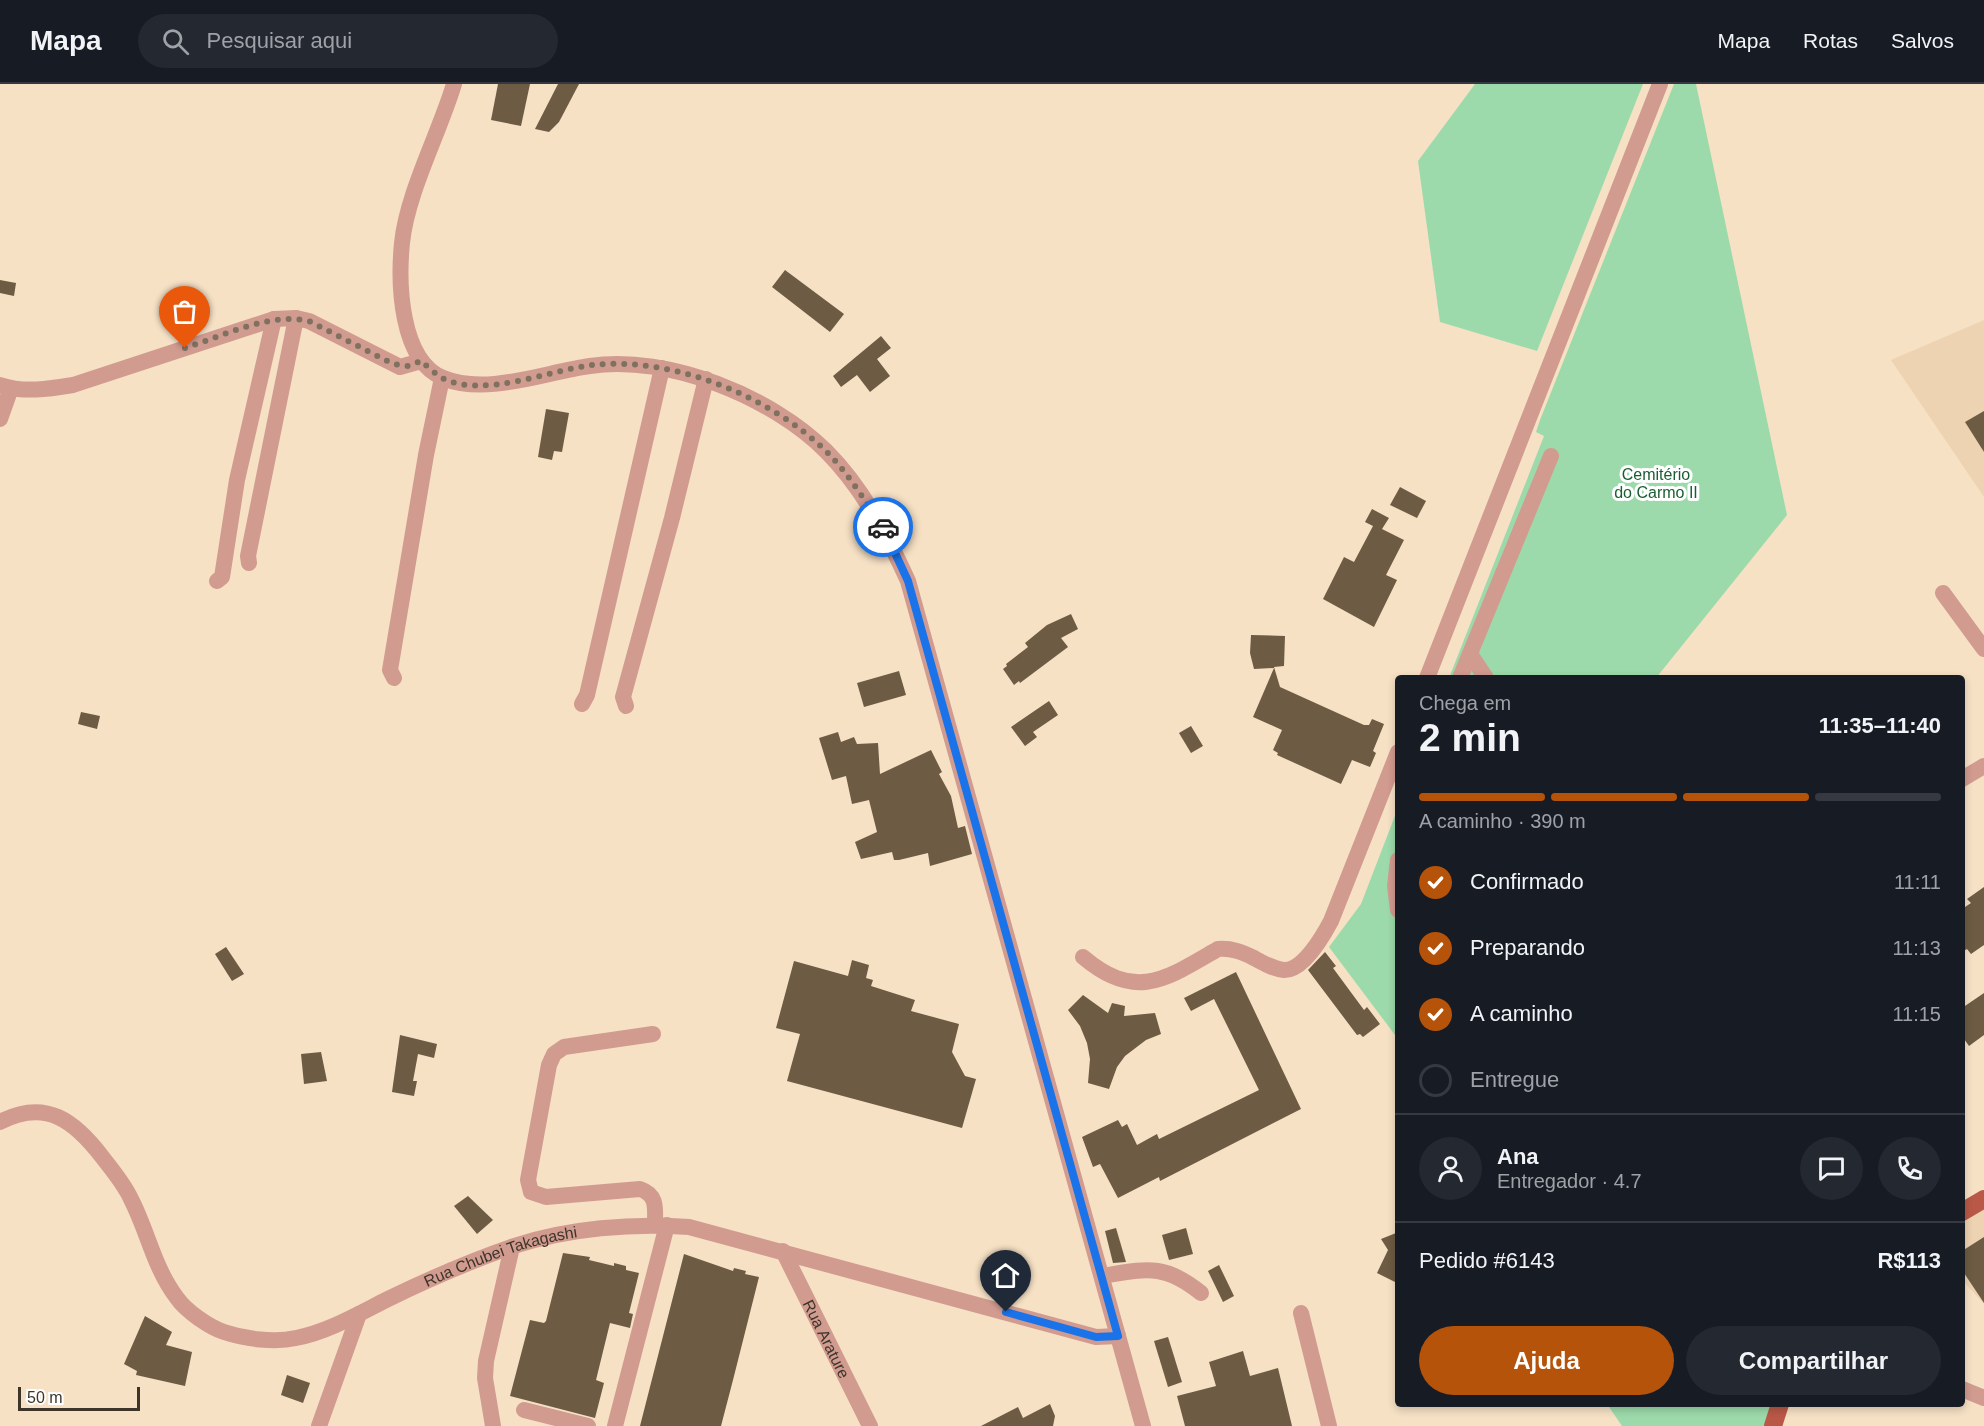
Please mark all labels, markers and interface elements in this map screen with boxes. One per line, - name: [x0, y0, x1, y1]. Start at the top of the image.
- search box: [138, 14, 558, 68]
- text: Mapa: [30, 25, 102, 56]
- icon: search: [159, 25, 192, 58]
- text: Pesquisar aqui: [207, 28, 352, 53]
- text: Mapa: [1718, 29, 1770, 52]
- text: Rotas: [1803, 29, 1858, 52]
- text: Salvos: [1891, 29, 1954, 52]
- pin: [159, 286, 210, 348]
- icon: bag: [168, 295, 201, 328]
- park label: Cemitério do Carmo II: [1614, 466, 1698, 501]
- courier: [853, 497, 913, 557]
- icon: car: [867, 511, 900, 544]
- text: Chega em: [1419, 692, 1511, 714]
- text: 11:35–11:40: [1819, 713, 1941, 738]
- text: 2 min: [1419, 716, 1521, 759]
- text: A caminho · 390 m: [1419, 810, 1586, 832]
- icon: check: [1419, 866, 1452, 899]
- text: Confirmado: [1470, 869, 1584, 894]
- text: 11:11: [1894, 871, 1941, 893]
- icon: check: [1419, 932, 1452, 965]
- text: Preparando: [1470, 935, 1585, 960]
- text: 11:13: [1892, 937, 1941, 959]
- icon: check: [1419, 998, 1452, 1031]
- text: A caminho: [1470, 1001, 1573, 1026]
- text: 11:15: [1892, 1003, 1941, 1025]
- text: Entregue: [1470, 1067, 1559, 1092]
- button: person: [1419, 1137, 1482, 1200]
- button: chat: [1800, 1137, 1863, 1200]
- button: phone: [1878, 1137, 1941, 1200]
- text: Ana: [1497, 1144, 1539, 1169]
- text: Entregador · 4.7: [1497, 1170, 1642, 1192]
- street label: Rua Chubei Takagashi: [421, 1223, 578, 1290]
- text: Pedido #6143: [1419, 1248, 1555, 1273]
- text: R$113: [1877, 1248, 1941, 1273]
- pin: [980, 1250, 1031, 1312]
- icon: home: [989, 1259, 1022, 1292]
- street label: Rua Arature: [800, 1297, 853, 1381]
- button: Ajuda: [1419, 1326, 1674, 1395]
- button: Compartilhar: [1686, 1326, 1941, 1395]
- scale bar: [18, 1384, 140, 1412]
- text: 50 m: [27, 1389, 63, 1406]

